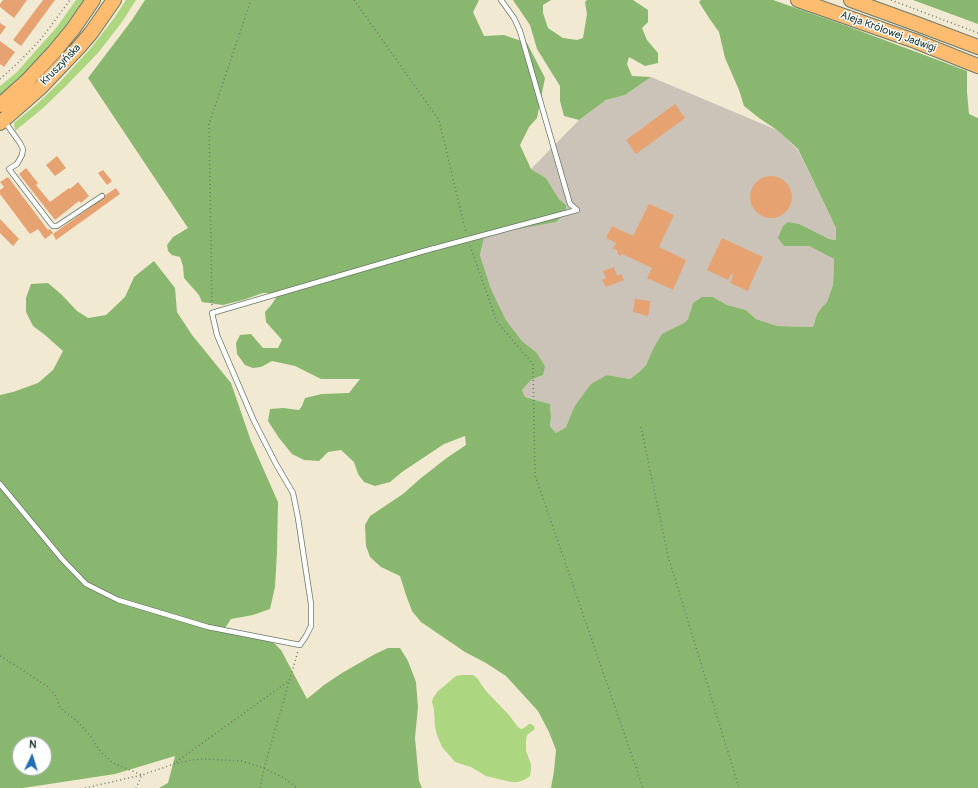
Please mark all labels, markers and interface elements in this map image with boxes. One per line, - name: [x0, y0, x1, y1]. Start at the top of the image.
- street label: Aleja Królowej Jadwigi: [838, 9, 938, 55]
- street label: Kruszyńska: [38, 42, 84, 88]
- north arrow: [12, 736, 52, 776]
- text: N: [29, 738, 37, 751]

